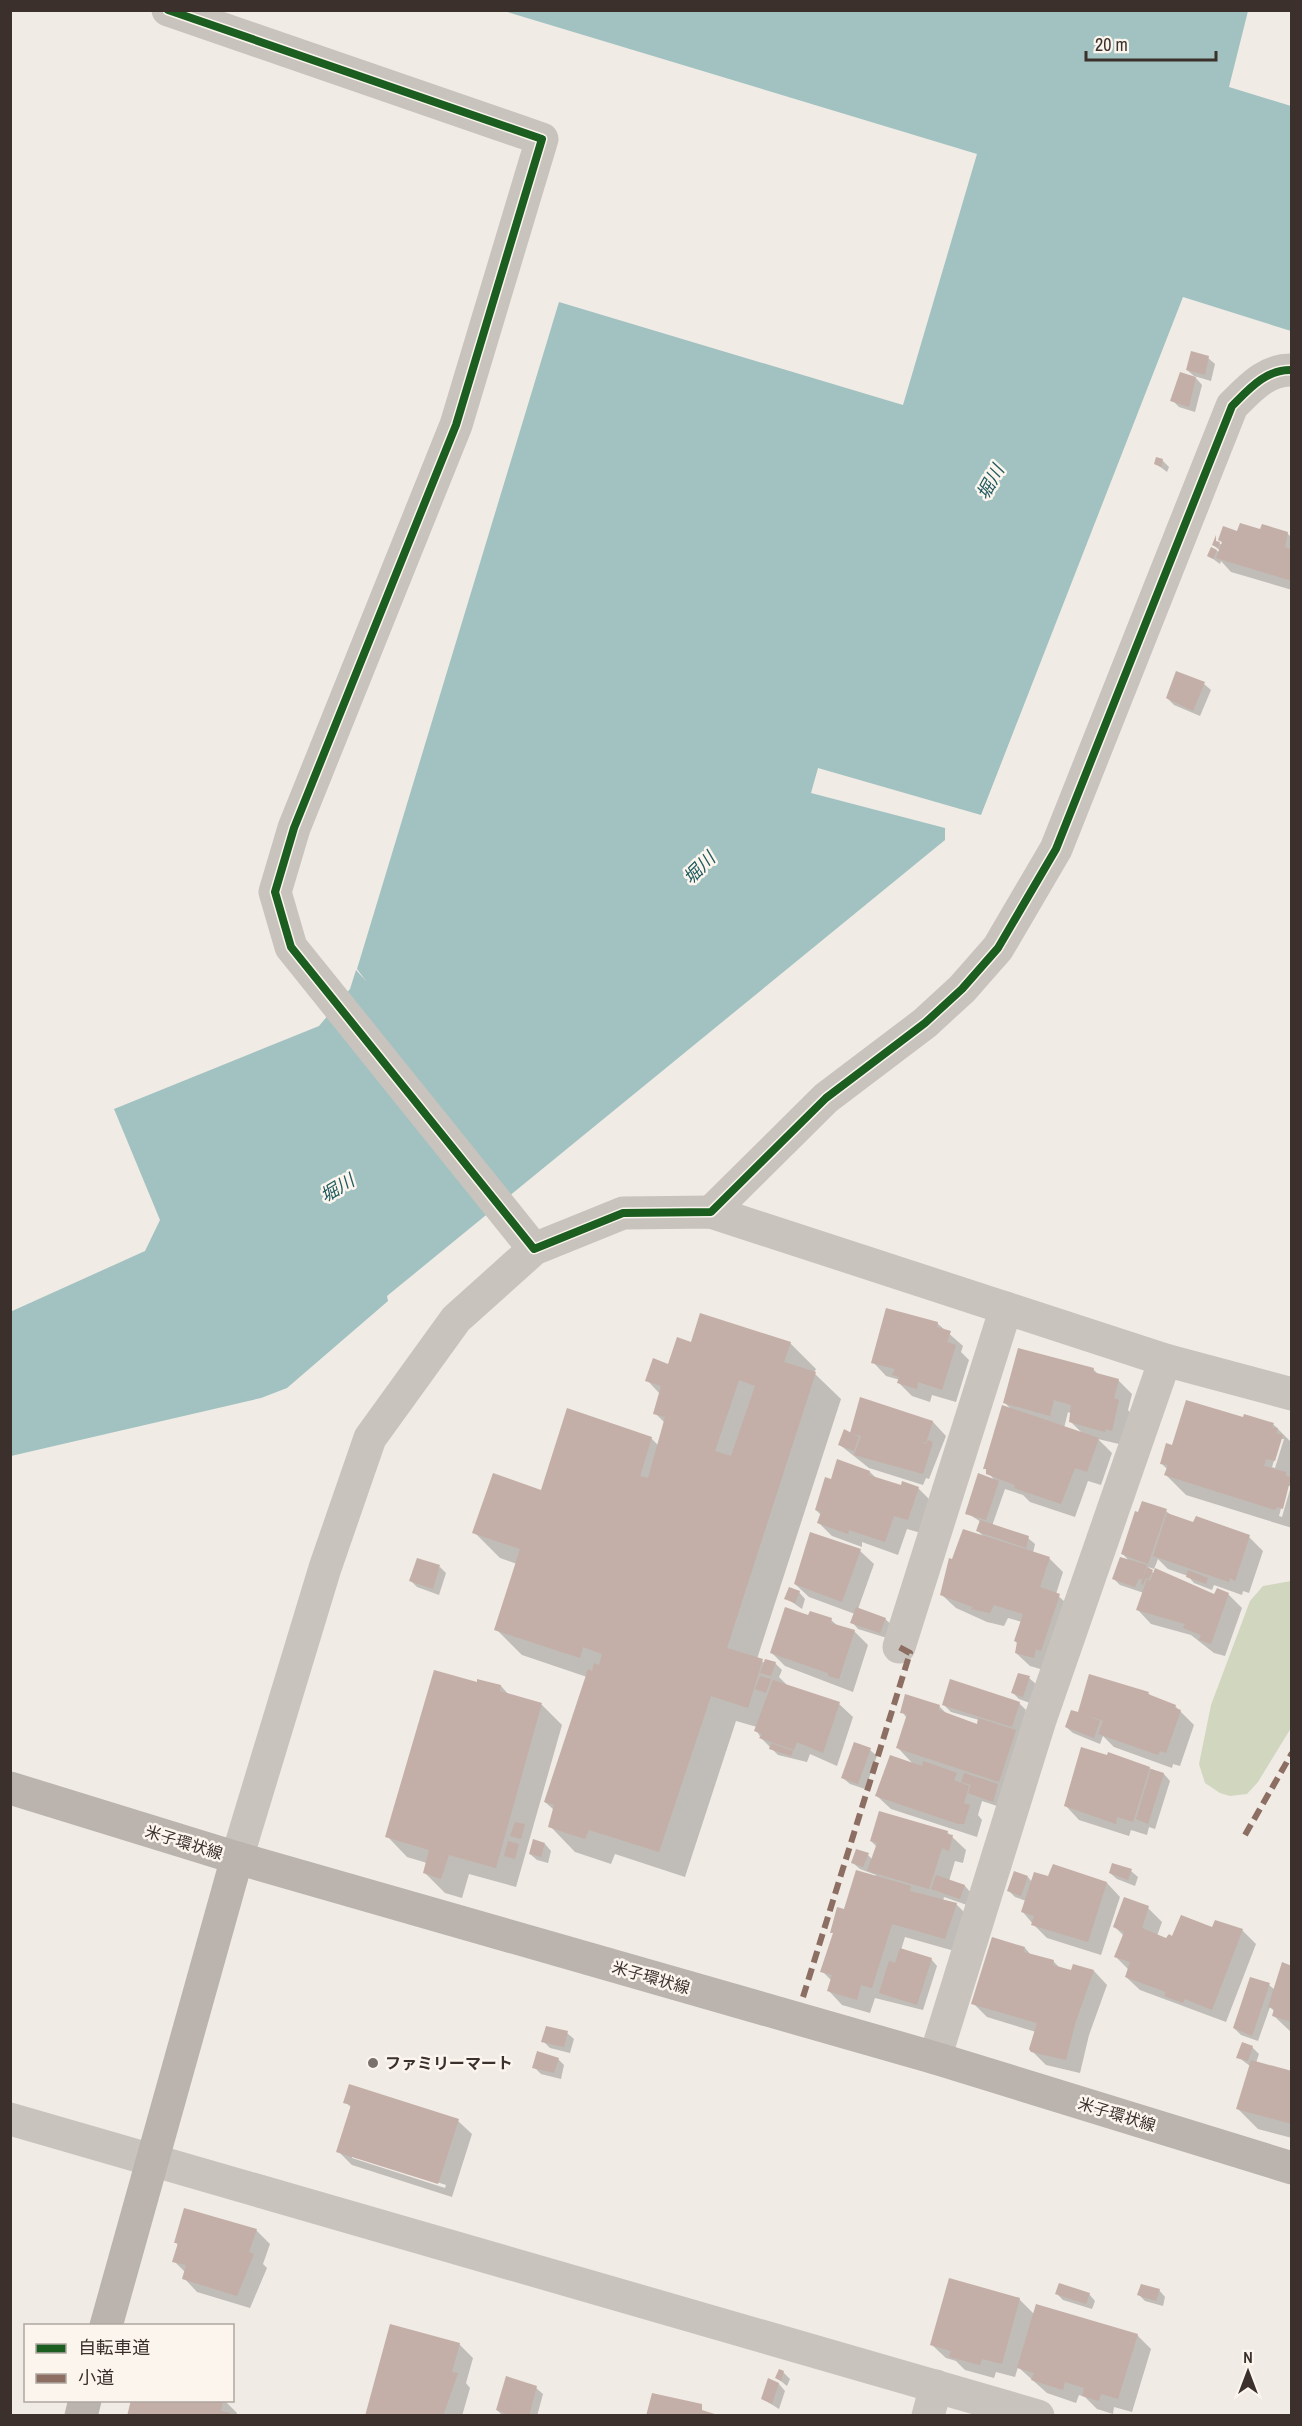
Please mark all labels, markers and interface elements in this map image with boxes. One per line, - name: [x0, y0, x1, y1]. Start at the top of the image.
- scale bar: [1086, 24, 1216, 62]
- text: 20 m: [1095, 32, 1128, 57]
- water label: 堀川: [970, 458, 1011, 504]
- water label: 堀川: [677, 845, 722, 890]
- water label: 堀川: [315, 1167, 361, 1208]
- street label: 米子環状線: [143, 1820, 225, 1864]
- street label: 米子環状線: [610, 1955, 692, 1999]
- place label: ファミリーマート: [385, 2052, 513, 2074]
- marker: ファミリーマート: [366, 2056, 380, 2070]
- street label: 米子環状線: [1076, 2092, 1158, 2136]
- legend: [24, 2324, 234, 2402]
- text: 自転車道: [78, 2335, 150, 2360]
- north arrow: [1218, 2342, 1278, 2402]
- text: N: [1243, 2346, 1253, 2368]
- text: 小道: [78, 2365, 114, 2390]

